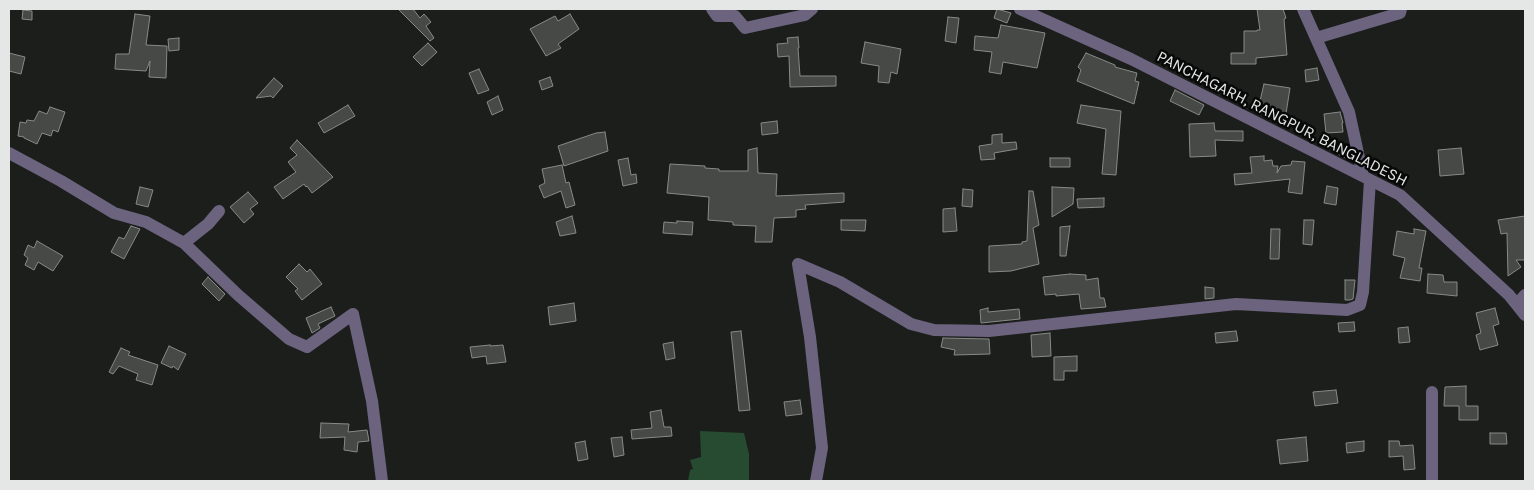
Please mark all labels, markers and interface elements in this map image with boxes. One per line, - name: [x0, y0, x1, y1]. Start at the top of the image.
- street label: PANCHAGARH, RANGPUR, BANGLADESH: [1153, 47, 1411, 191]

